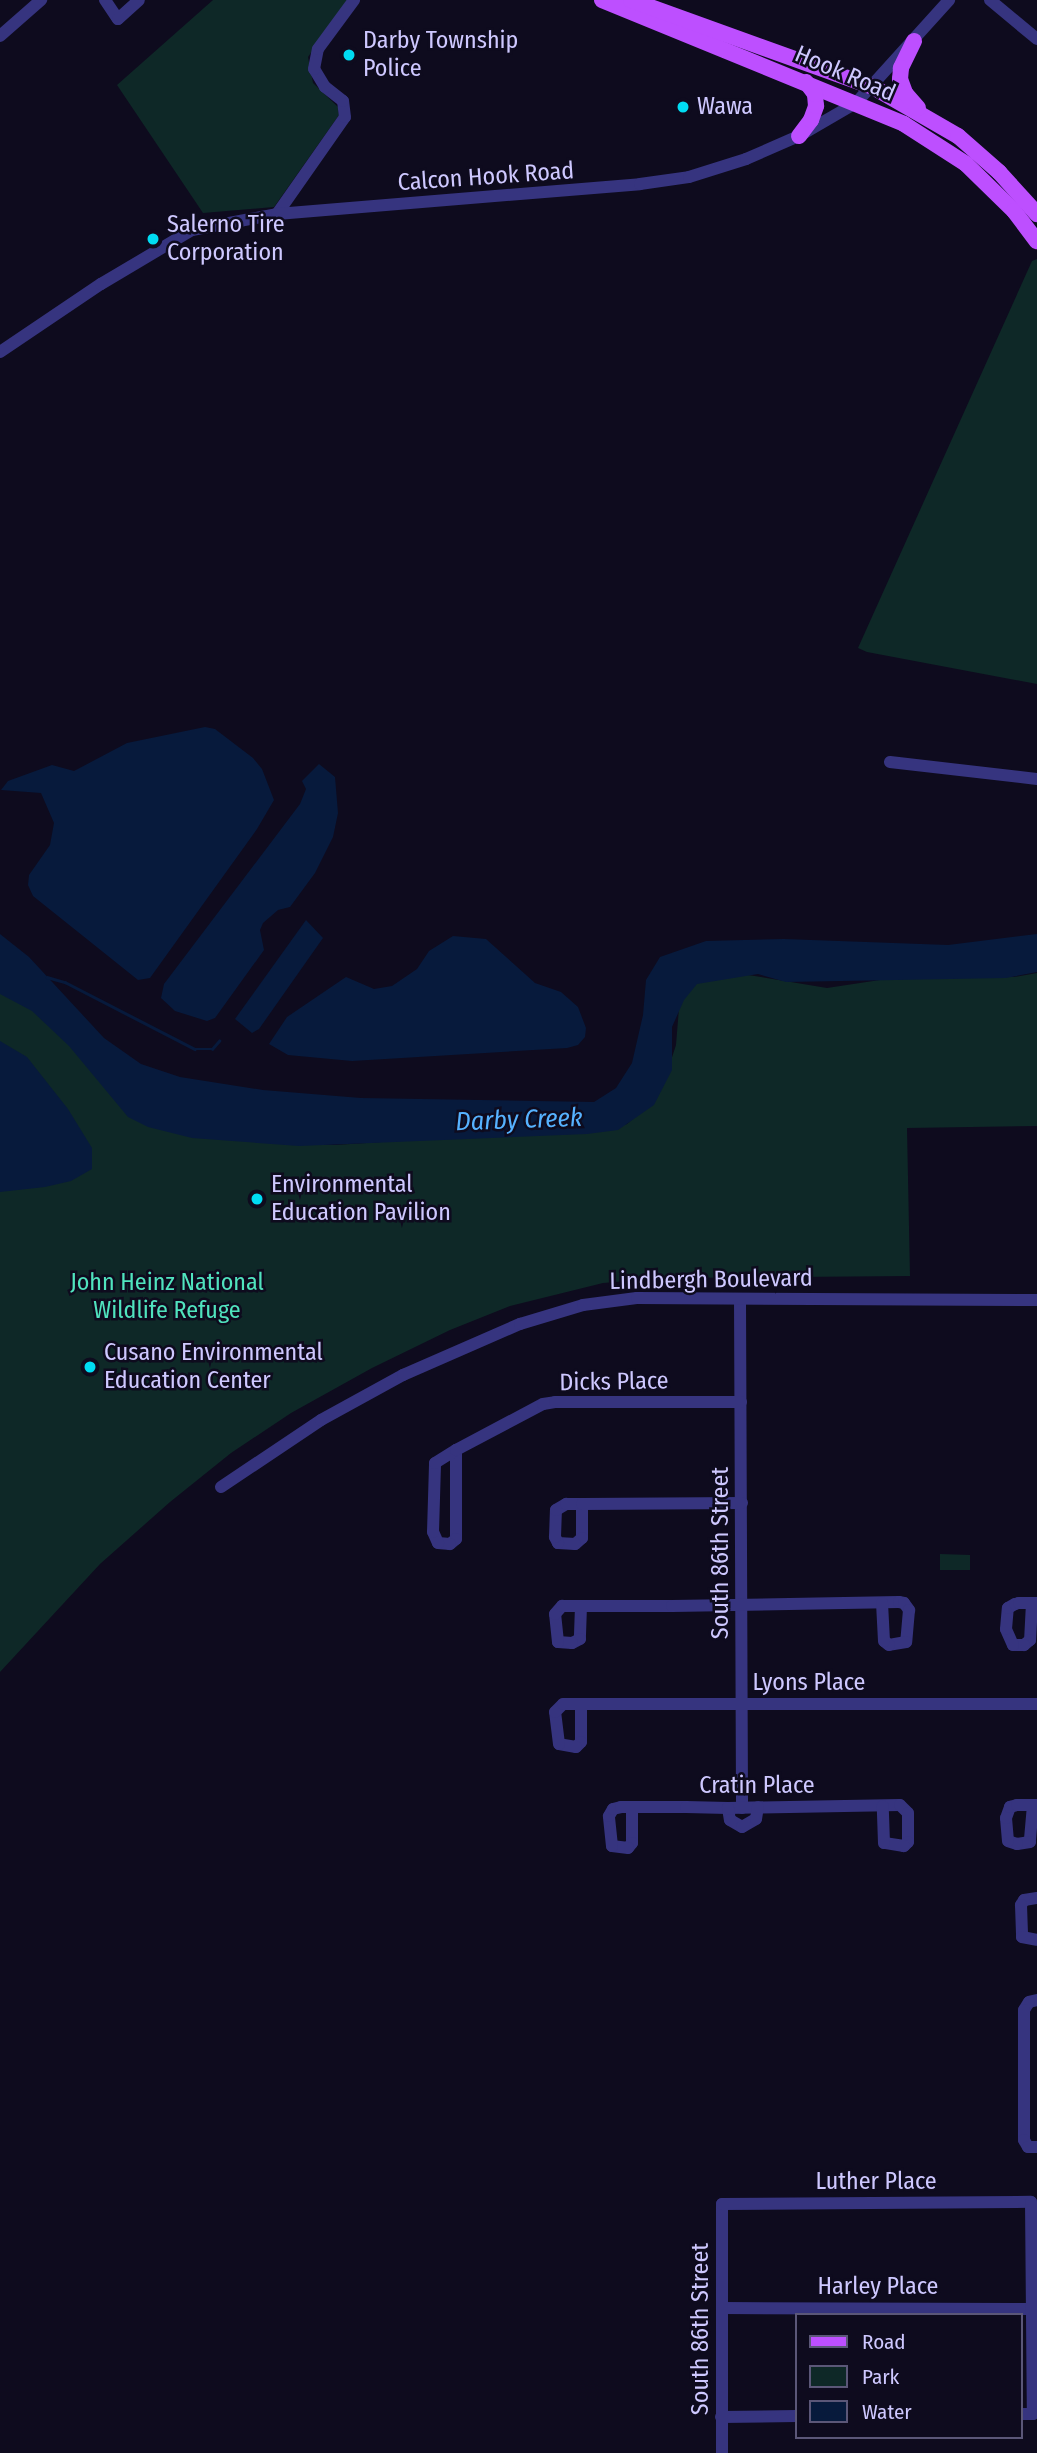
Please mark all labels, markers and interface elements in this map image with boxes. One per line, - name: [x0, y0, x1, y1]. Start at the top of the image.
- place label: Darby Township Police: [363, 27, 518, 83]
- street label: Hook Road: [790, 40, 900, 108]
- marker: Darby Township Police: [341, 47, 357, 63]
- place label: Wawa: [697, 93, 753, 121]
- marker: Wawa: [675, 99, 691, 115]
- street label: Calcon Hook Road: [397, 156, 575, 198]
- place label: Salerno Tire Corporation: [167, 211, 285, 267]
- marker: Salerno Tire Corporation: [145, 231, 161, 247]
- water label: Darby Creek: [455, 1102, 583, 1138]
- place label: Environmental Education Pavilion: [271, 1171, 451, 1227]
- marker: Environmental Education Pavilion: [249, 1191, 265, 1207]
- street label: Lindbergh Boulevard: [609, 1264, 813, 1296]
- park label: John Heinz National Wildlife Refuge: [70, 1269, 264, 1325]
- place label: Cusano Environmental Education Center: [104, 1339, 323, 1395]
- marker: Cusano Environmental Education Center: [82, 1359, 98, 1375]
- street label: Dicks Place: [559, 1367, 669, 1397]
- street label: South 86th Street: [707, 1467, 735, 1639]
- street label: Lyons Place: [753, 1669, 865, 1697]
- street label: Cratin Place: [699, 1772, 815, 1800]
- street label: Luther Place: [815, 2168, 937, 2196]
- street label: South 86th Street: [687, 2243, 715, 2415]
- street label: Harley Place: [818, 2273, 938, 2301]
- legend: [796, 2313, 1023, 2439]
- text: Road: [862, 2329, 906, 2355]
- text: Park: [862, 2364, 899, 2390]
- text: Water: [862, 2399, 912, 2425]

